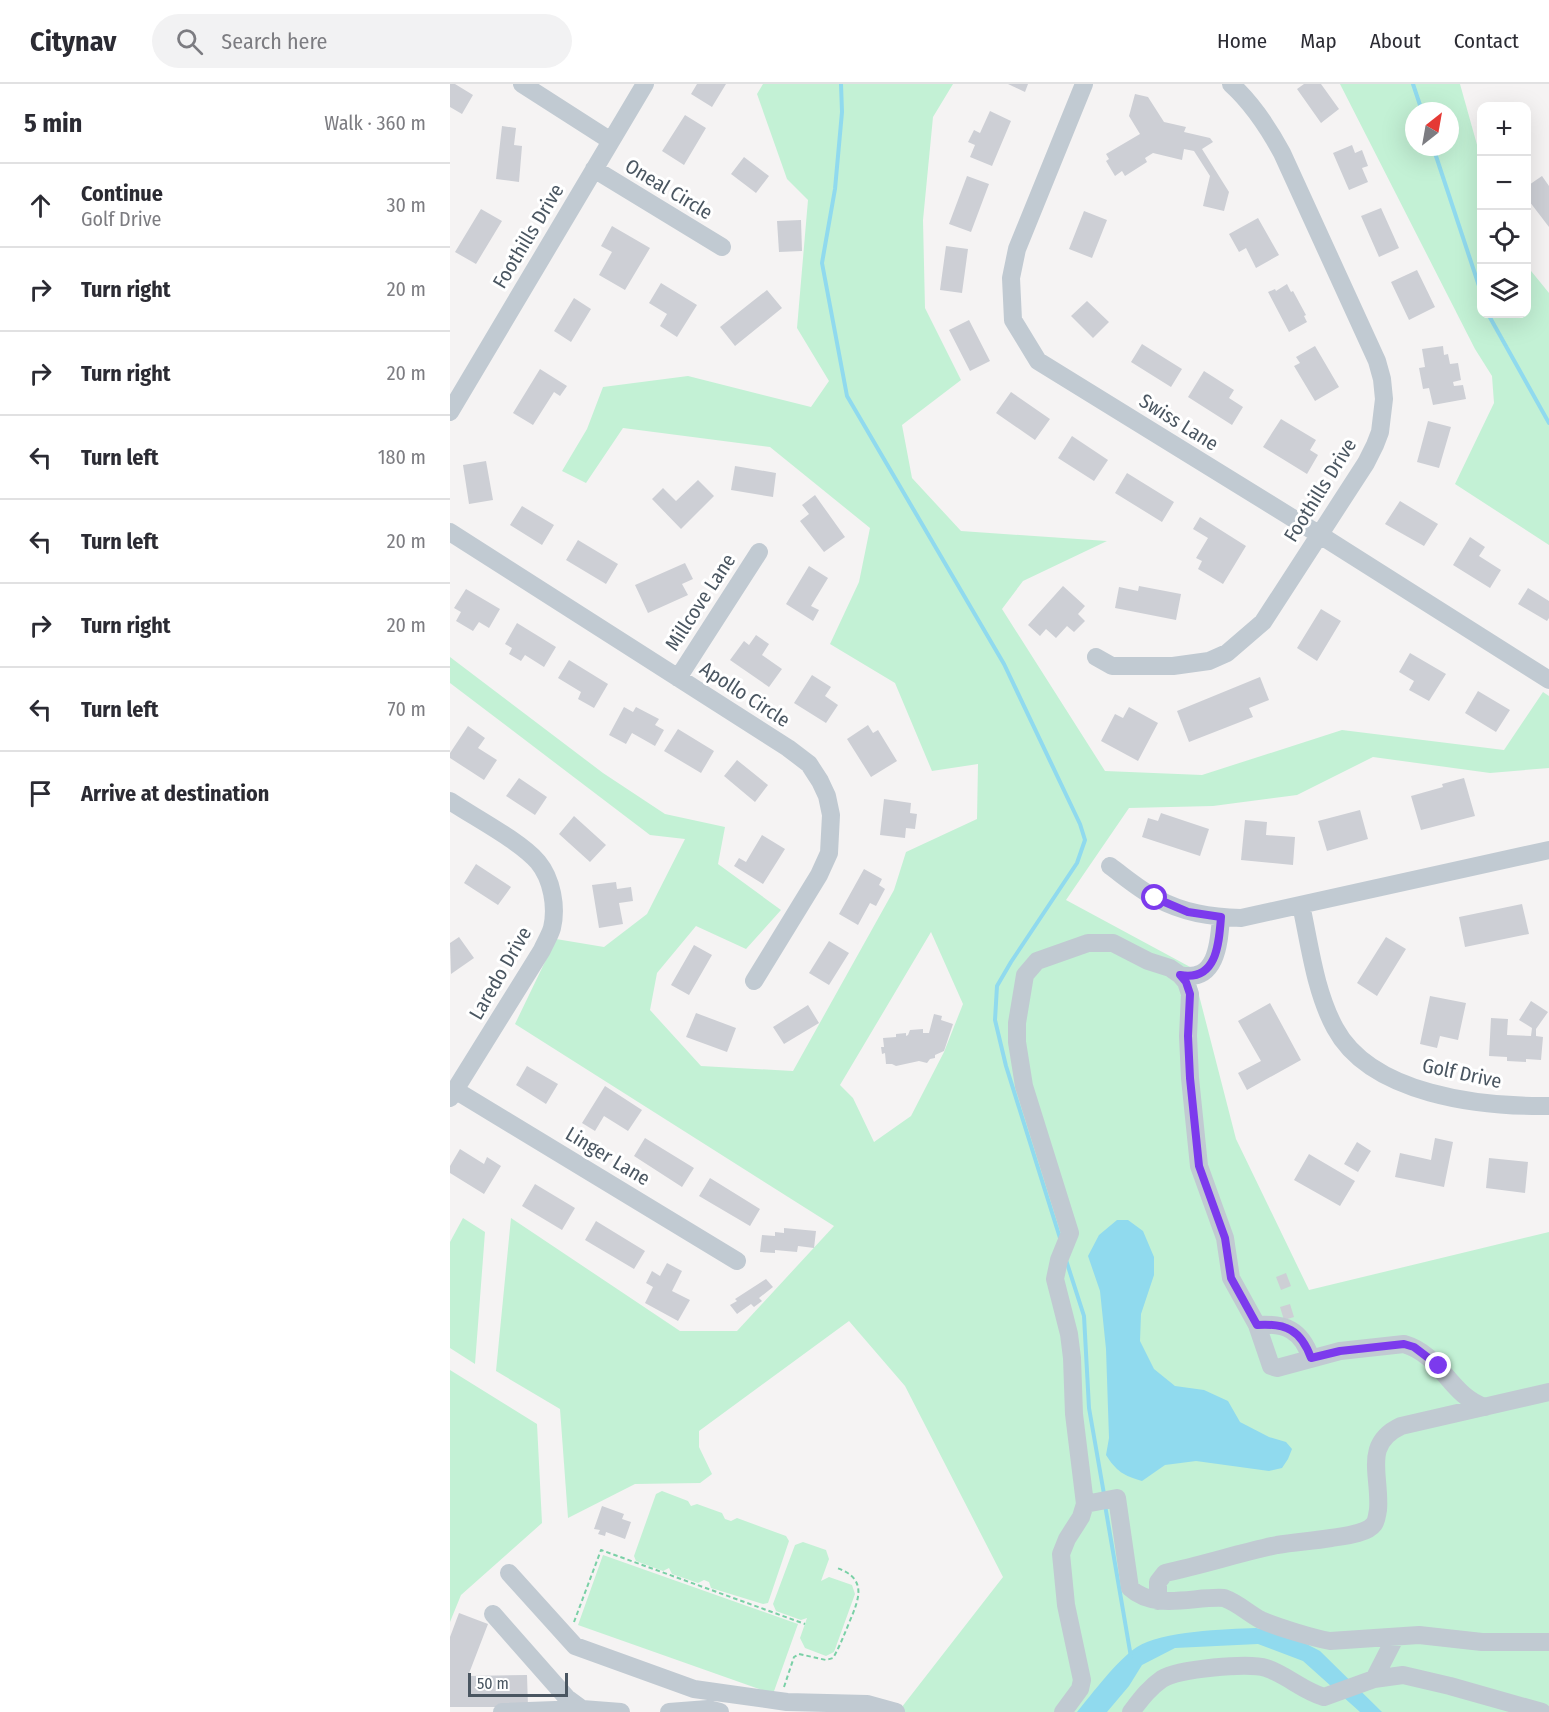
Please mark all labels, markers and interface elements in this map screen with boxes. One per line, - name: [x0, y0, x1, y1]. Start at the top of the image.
- search box: [152, 14, 572, 68]
- text: Citynav: [30, 25, 116, 58]
- icon: search: [173, 25, 206, 58]
- text: Search here: [221, 28, 327, 55]
- text: Home: [1217, 28, 1267, 54]
- text: Map: [1300, 28, 1337, 54]
- text: About: [1370, 28, 1421, 54]
- text: Contact: [1454, 28, 1519, 54]
- north arrow: [1405, 102, 1459, 156]
- map controls: [1477, 102, 1531, 318]
- button: +: [1477, 102, 1531, 156]
- text: 5 min: [24, 108, 82, 139]
- text: Walk · 360 m: [324, 111, 426, 135]
- street label: Oneal Circle: [621, 154, 717, 224]
- button: −: [1477, 156, 1531, 210]
- text: Continue: [81, 180, 163, 207]
- street label: Foothills Drive: [487, 180, 569, 292]
- icon: ahead: [24, 189, 57, 222]
- text: 30 m: [386, 193, 426, 217]
- text: Golf Drive: [81, 207, 161, 231]
- button: locate: [1477, 210, 1531, 264]
- button: layers: [1477, 264, 1531, 318]
- icon: right: [24, 273, 57, 306]
- text: Turn right: [81, 276, 170, 303]
- text: 20 m: [387, 277, 426, 301]
- icon: right: [24, 357, 57, 390]
- text: Turn right: [81, 360, 170, 387]
- text: 20 m: [387, 361, 426, 385]
- street label: Swiss Lane: [1135, 388, 1223, 456]
- street label: Foothills Drive: [1279, 434, 1361, 546]
- icon: left: [24, 441, 57, 474]
- text: Turn left: [81, 444, 159, 471]
- text: 180 m: [378, 445, 426, 469]
- icon: left: [24, 525, 57, 558]
- text: Turn left: [81, 528, 159, 555]
- text: 20 m: [387, 529, 426, 553]
- street label: Millcove Lane: [660, 549, 740, 655]
- icon: right: [24, 609, 57, 642]
- text: Turn right: [81, 612, 170, 639]
- text: 20 m: [387, 613, 426, 637]
- street label: Apollo Circle: [695, 656, 795, 732]
- icon: left: [24, 693, 57, 726]
- text: Turn left: [81, 696, 159, 723]
- text: 70 m: [388, 697, 426, 721]
- icon: arrive: [24, 777, 57, 810]
- text: Arrive at destination: [81, 780, 269, 807]
- route start: [1141, 884, 1167, 910]
- street label: Laredo Drive: [464, 922, 536, 1024]
- street label: Golf Drive: [1420, 1053, 1504, 1093]
- street label: Linger Lane: [562, 1121, 654, 1191]
- route end: [1425, 1352, 1451, 1378]
- scale bar: [468, 1670, 568, 1698]
- text: 50 m: [477, 1674, 509, 1693]

